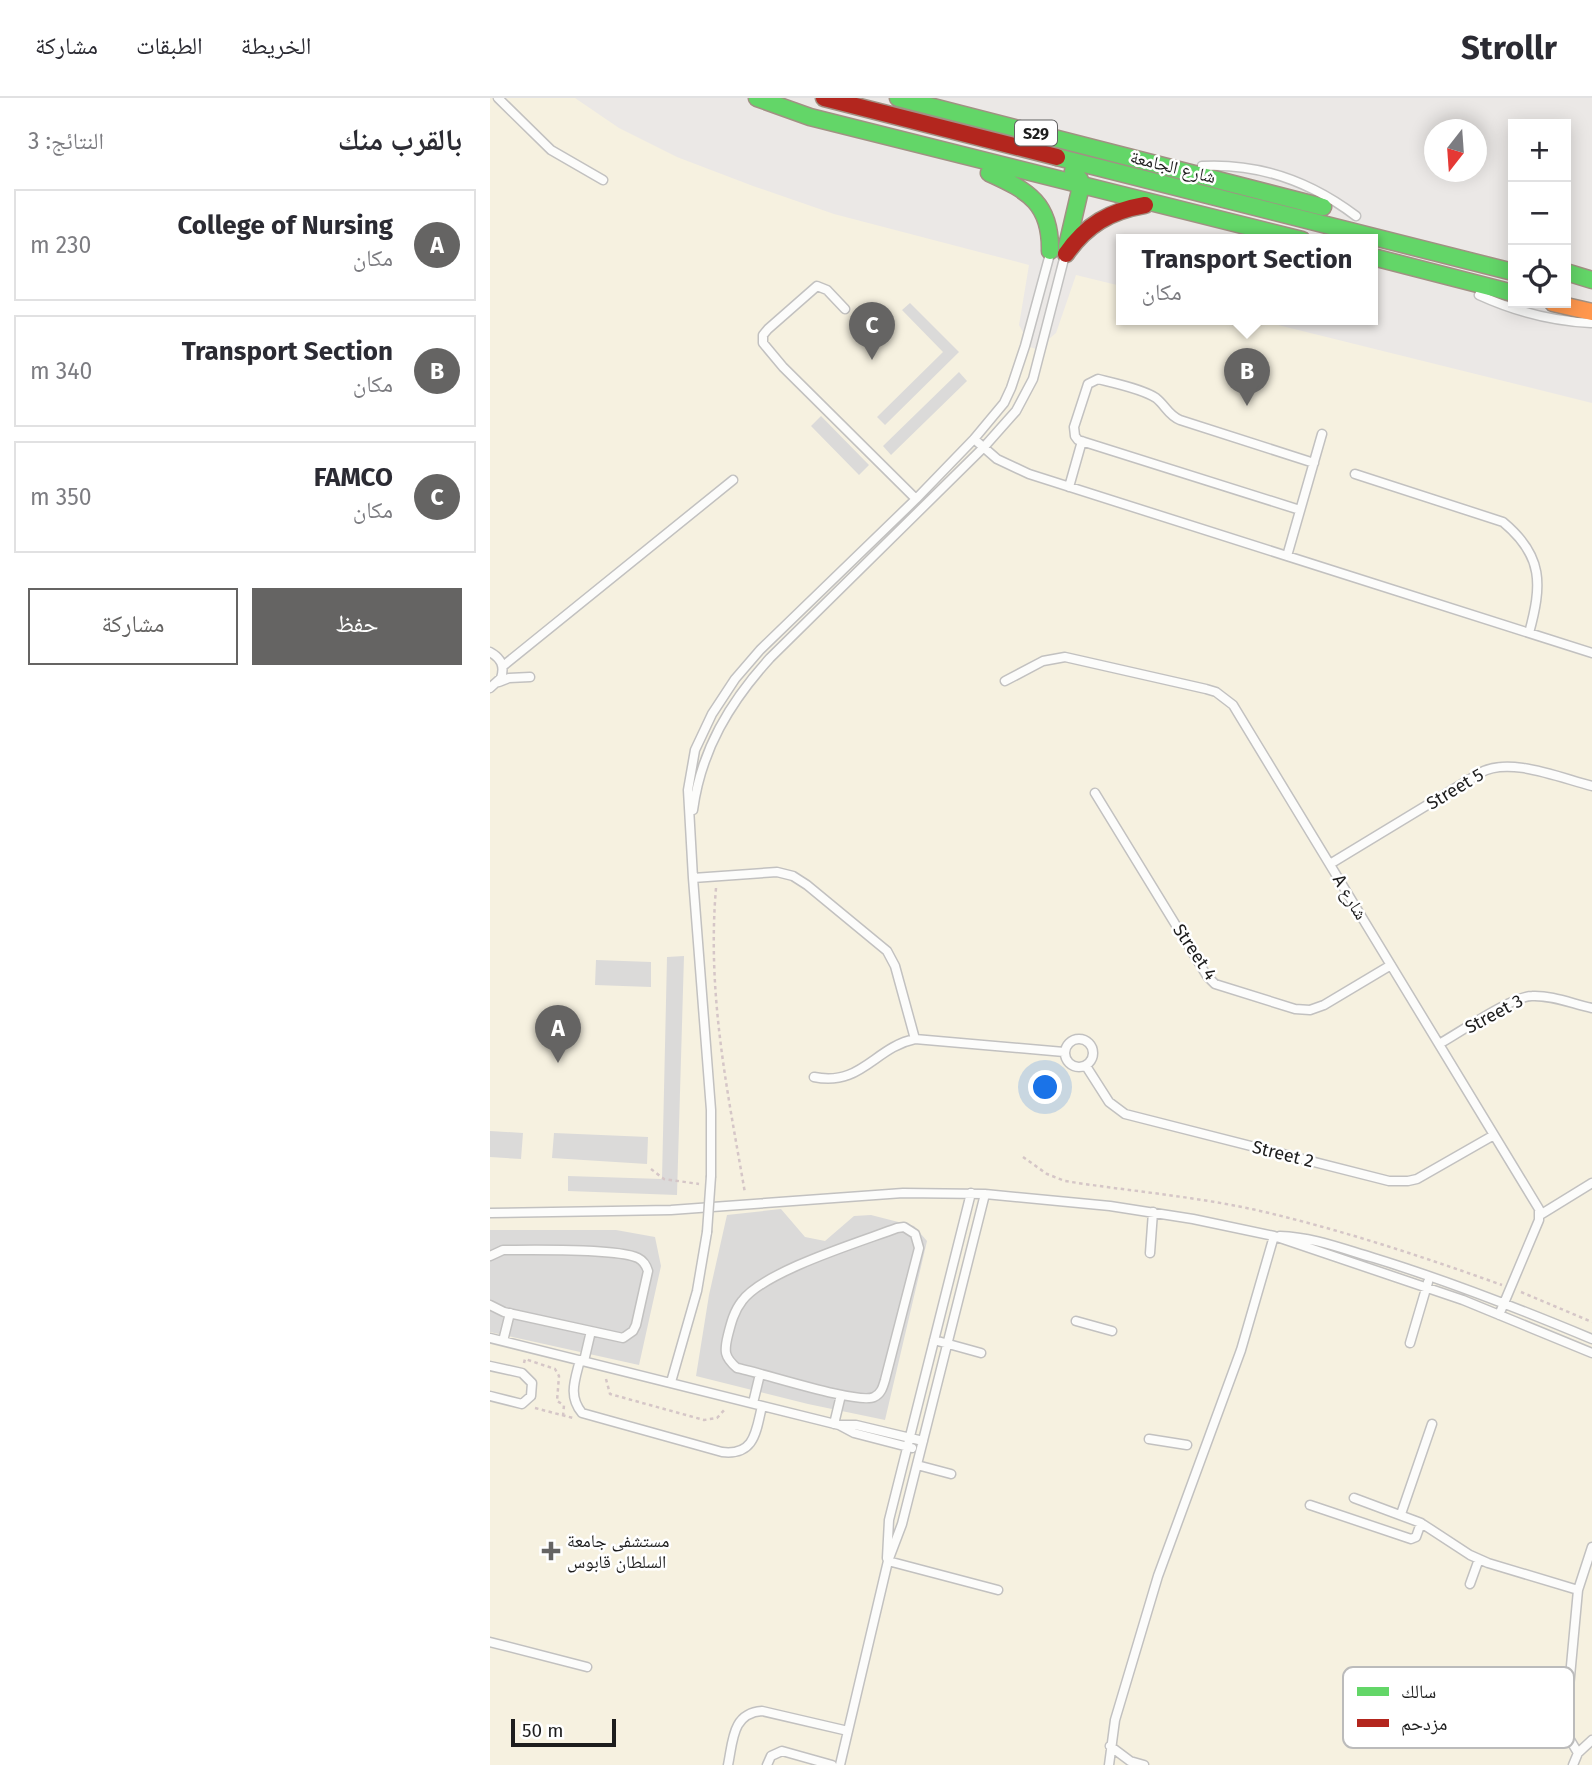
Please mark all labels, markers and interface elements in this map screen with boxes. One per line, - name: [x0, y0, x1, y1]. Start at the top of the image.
- text: Strollr: [1461, 28, 1557, 68]
- text: مشاركة: [35, 32, 98, 60]
- text: الطبقات: [136, 32, 203, 60]
- text: الخريطة: [241, 32, 311, 60]
- north arrow: [1424, 119, 1487, 182]
- map controls: [1508, 119, 1571, 308]
- button: +: [1508, 119, 1571, 182]
- road number: S29: [1015, 120, 1057, 146]
- text: بالقرب منك: [338, 122, 462, 158]
- text: النتائج: 3: [28, 127, 104, 155]
- street label: شارع الجامعة: [1128, 146, 1218, 188]
- button: −: [1508, 182, 1571, 245]
- text: College of Nursing: [177, 210, 393, 241]
- text: 230 m: [30, 231, 91, 259]
- text: A: [430, 231, 444, 259]
- popup: [1116, 234, 1378, 325]
- text: مكان: [353, 244, 393, 272]
- text: Transport Section: [1141, 244, 1353, 275]
- button: locate: [1508, 245, 1571, 308]
- text: مكان: [1141, 278, 1182, 306]
- pin: C: [849, 302, 895, 360]
- text: Transport Section: [182, 336, 393, 367]
- pin: B: [1224, 348, 1270, 406]
- text: 340 m: [30, 357, 92, 385]
- text: B: [430, 357, 444, 385]
- text: مكان: [353, 370, 393, 398]
- text: FAMCO: [314, 462, 393, 493]
- text: 350 m: [30, 483, 92, 511]
- text: C: [430, 483, 444, 511]
- text: مكان: [353, 496, 393, 524]
- button: مشاركة: [28, 588, 238, 665]
- button: حفظ: [252, 588, 462, 665]
- street label: Street 5: [1422, 763, 1488, 815]
- street label: A شارع: [1328, 870, 1372, 924]
- street label: Street 4: [1168, 920, 1222, 985]
- street label: Street 3: [1461, 990, 1527, 1038]
- pin: A: [535, 1005, 581, 1063]
- your location: [1028, 1070, 1062, 1104]
- street label: Street 2: [1250, 1136, 1316, 1172]
- place label: مستشفى جامعة السلطان قابوس: [567, 1530, 669, 1573]
- marker: مستشفى جامعة السلطان قابوس: [541, 1541, 561, 1561]
- legend: [1343, 1667, 1574, 1748]
- text: سالك: [1401, 1680, 1436, 1703]
- text: مزدحم: [1401, 1712, 1447, 1736]
- scale bar: [511, 1716, 616, 1748]
- text: 50 m: [522, 1719, 563, 1742]

